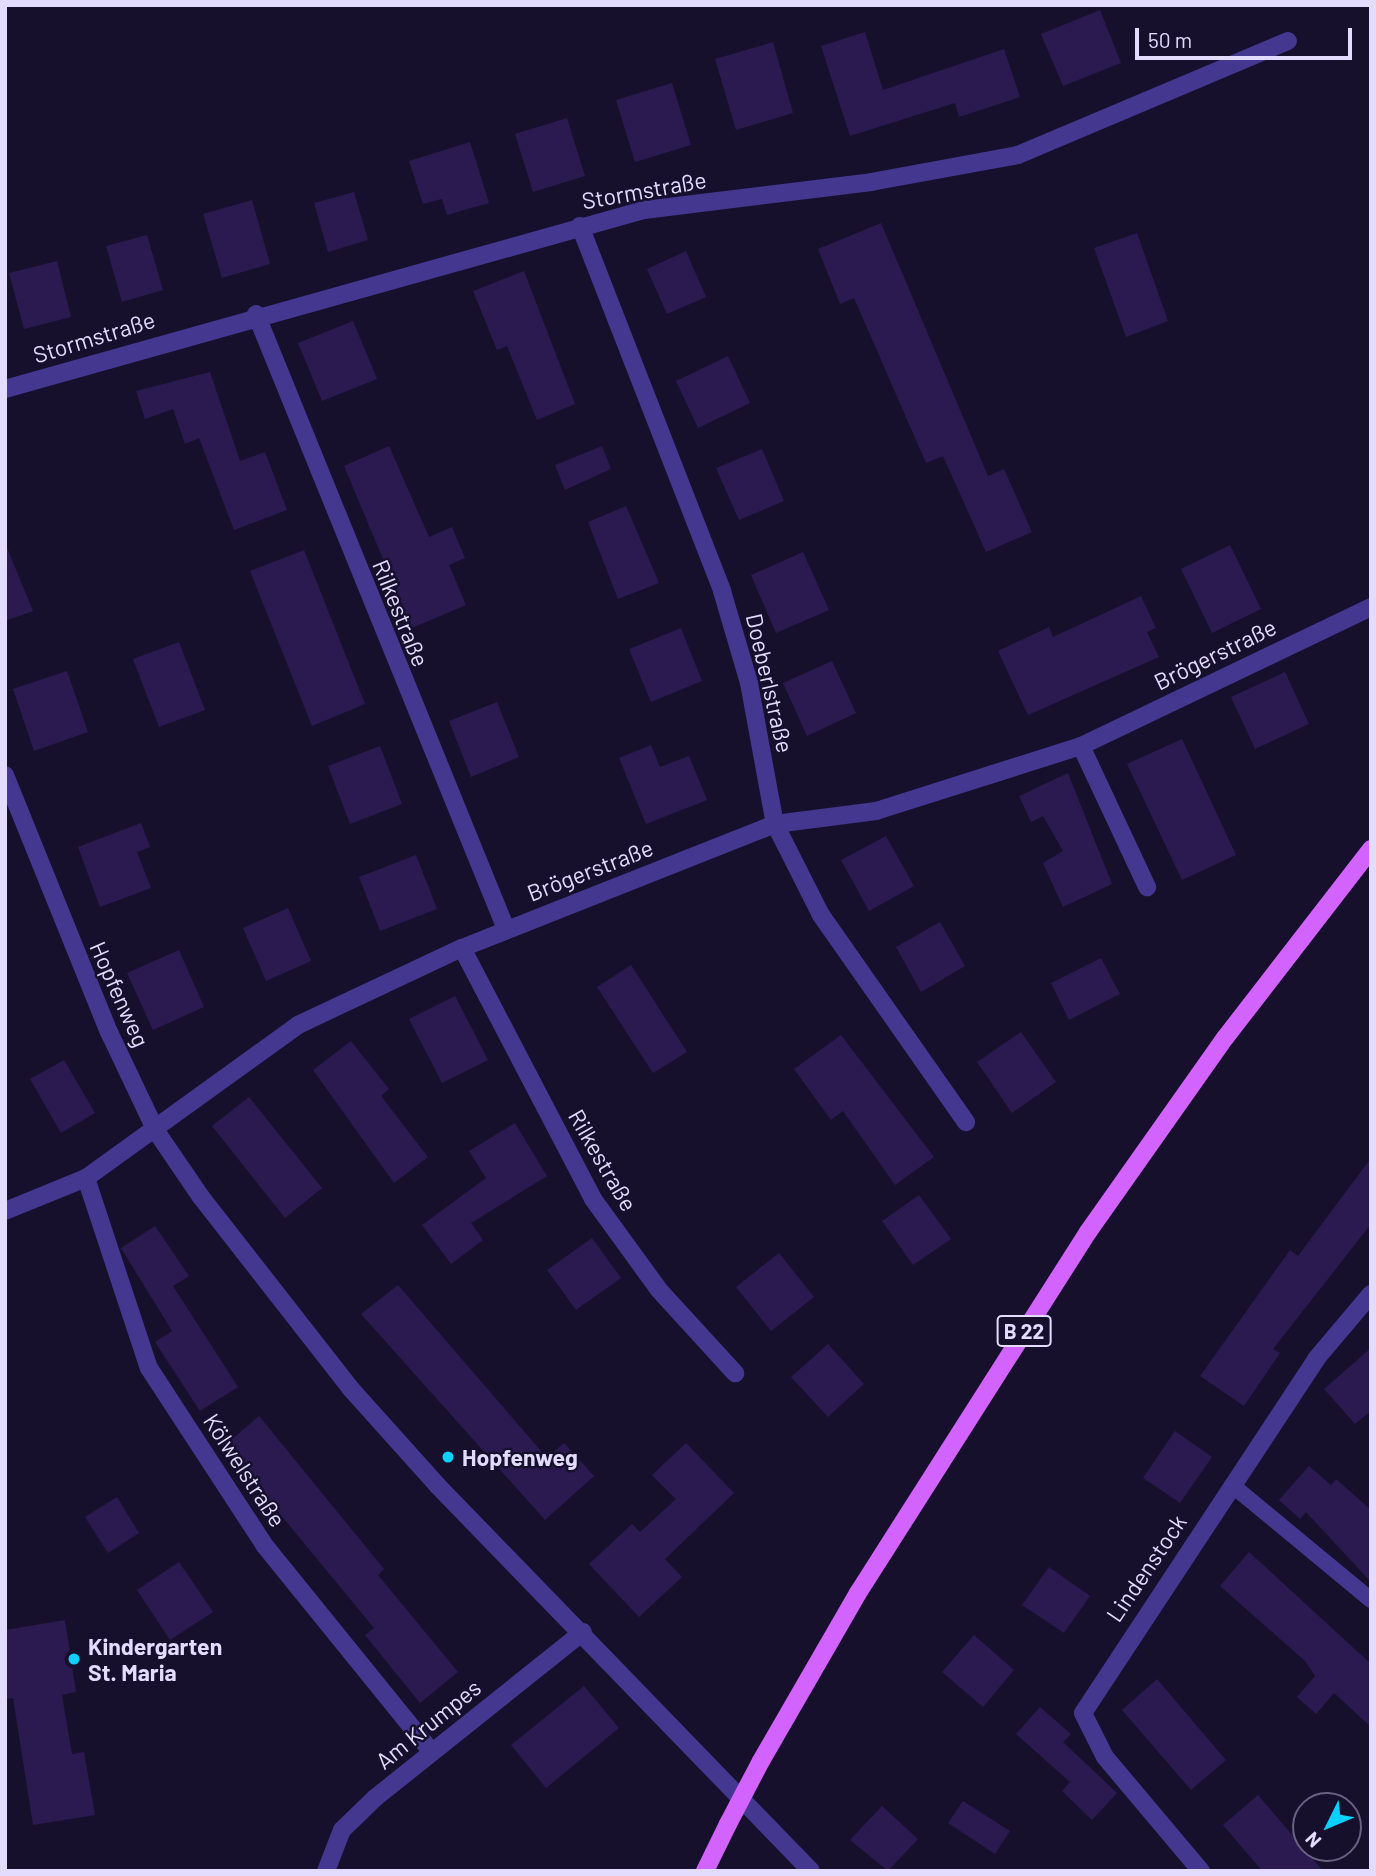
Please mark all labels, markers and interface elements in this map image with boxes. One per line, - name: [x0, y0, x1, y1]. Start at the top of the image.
- scale bar: [1138, 14, 1355, 58]
- text: 50 m: [1148, 27, 1192, 52]
- street label: Stormstraße: [580, 165, 708, 215]
- street label: Stormstraße: [30, 305, 158, 369]
- street label: Rilkestraße: [367, 555, 435, 671]
- street label: Doeberlstraße: [741, 611, 799, 755]
- street label: Brögerstraße: [1149, 613, 1281, 695]
- street label: Brögerstraße: [523, 833, 657, 907]
- street label: Hopfenweg: [84, 937, 156, 1051]
- street label: Rilkestraße: [563, 1104, 643, 1216]
- road number: B 22: [996, 1314, 1052, 1348]
- street label: Kölwelstraße: [198, 1408, 292, 1532]
- place label: Hopfenweg: [462, 1443, 578, 1471]
- marker: Hopfenweg: [440, 1449, 456, 1465]
- street label: Lindenstock: [1100, 1509, 1192, 1627]
- place label: Kindergarten St. Maria: [88, 1632, 222, 1686]
- marker: Kindergarten St. Maria: [66, 1651, 82, 1667]
- street label: Am Krumpes: [370, 1673, 486, 1775]
- north arrow: [1292, 1792, 1362, 1862]
- text: N: [1300, 1828, 1325, 1853]

